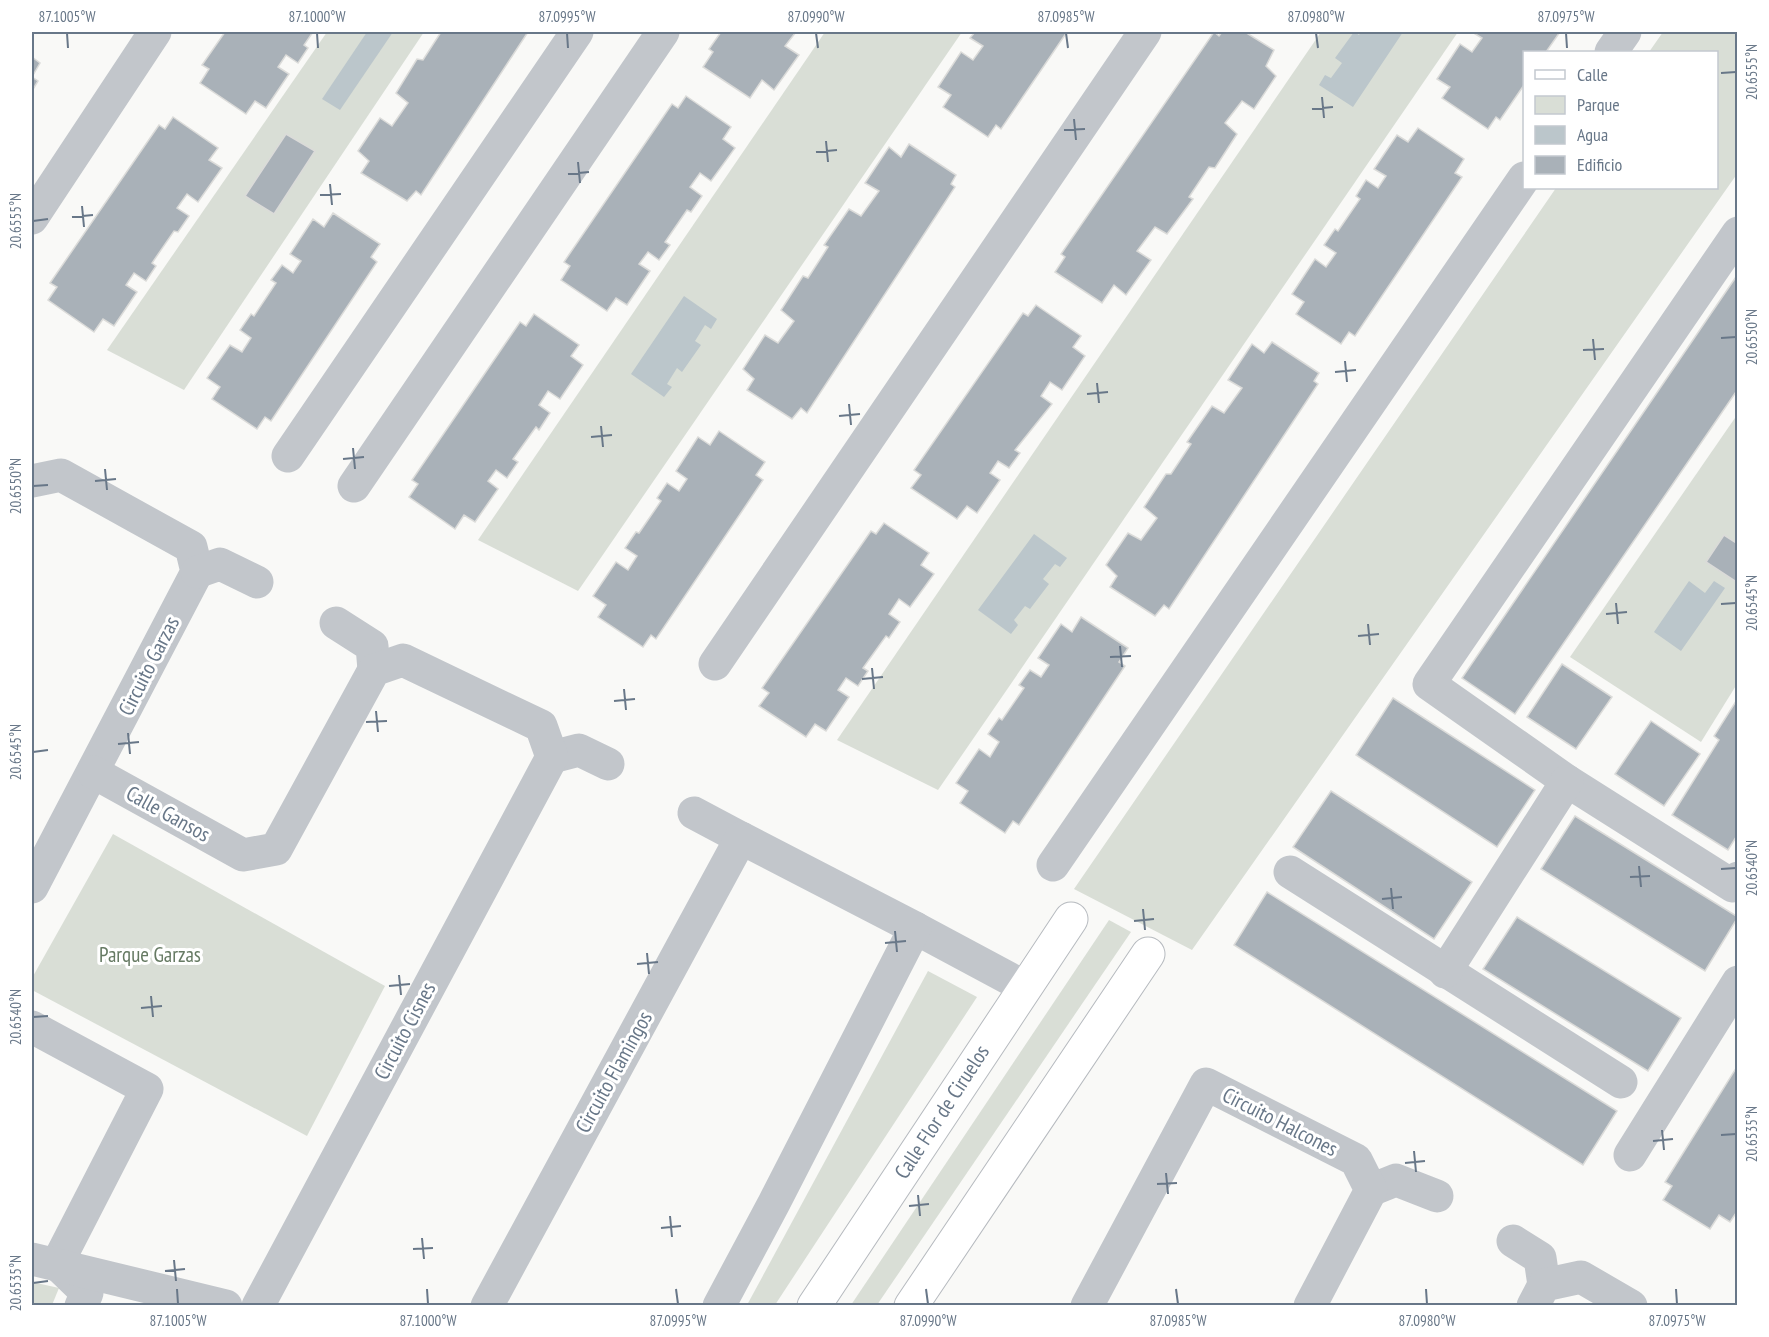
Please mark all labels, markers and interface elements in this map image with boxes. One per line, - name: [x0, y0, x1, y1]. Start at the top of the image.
- text: 87.1005°W: [38, 7, 96, 26]
- text: 87.1000°W: [288, 7, 346, 26]
- text: 87.0995°W: [538, 7, 596, 26]
- text: 87.0990°W: [787, 7, 845, 26]
- text: 87.0985°W: [1037, 7, 1095, 26]
- text: 87.0980°W: [1287, 7, 1345, 26]
- text: 87.0975°W: [1537, 7, 1595, 26]
- text: 20.6555°N: [1742, 44, 1761, 100]
- legend: [1523, 51, 1718, 189]
- text: Calle: [1577, 63, 1608, 86]
- text: Parque: [1577, 93, 1620, 116]
- text: Agua: [1577, 123, 1608, 146]
- text: Edificio: [1577, 153, 1623, 176]
- text: 20.6555°N: [6, 193, 25, 249]
- text: 20.6550°N: [1742, 309, 1761, 365]
- text: 20.6550°N: [6, 458, 25, 514]
- text: 20.6545°N: [1742, 575, 1761, 631]
- street label: Circuito Garzas: [112, 612, 185, 720]
- text: 20.6545°N: [6, 724, 25, 780]
- street label: Calle Gansos: [122, 779, 215, 848]
- text: 20.6540°N: [1742, 840, 1761, 896]
- park label: Parque Garzas: [99, 941, 201, 968]
- street label: Circuito Cisnes: [368, 977, 441, 1084]
- text: 20.6540°N: [6, 989, 25, 1045]
- street label: Circuito Flamingos: [569, 1006, 658, 1137]
- street label: Calle Flor de Ciruelos: [888, 1040, 995, 1184]
- street label: Circuito Halcones: [1218, 1081, 1342, 1162]
- text: 20.6535°N: [1742, 1106, 1761, 1162]
- text: 20.6535°N: [6, 1255, 25, 1311]
- text: 87.1005°W: [149, 1311, 207, 1330]
- text: 87.1000°W: [399, 1311, 457, 1330]
- text: 87.0995°W: [649, 1311, 707, 1330]
- text: 87.0990°W: [899, 1311, 957, 1330]
- text: 87.0985°W: [1149, 1311, 1207, 1330]
- text: 87.0980°W: [1398, 1311, 1456, 1330]
- text: 87.0975°W: [1648, 1311, 1706, 1330]

